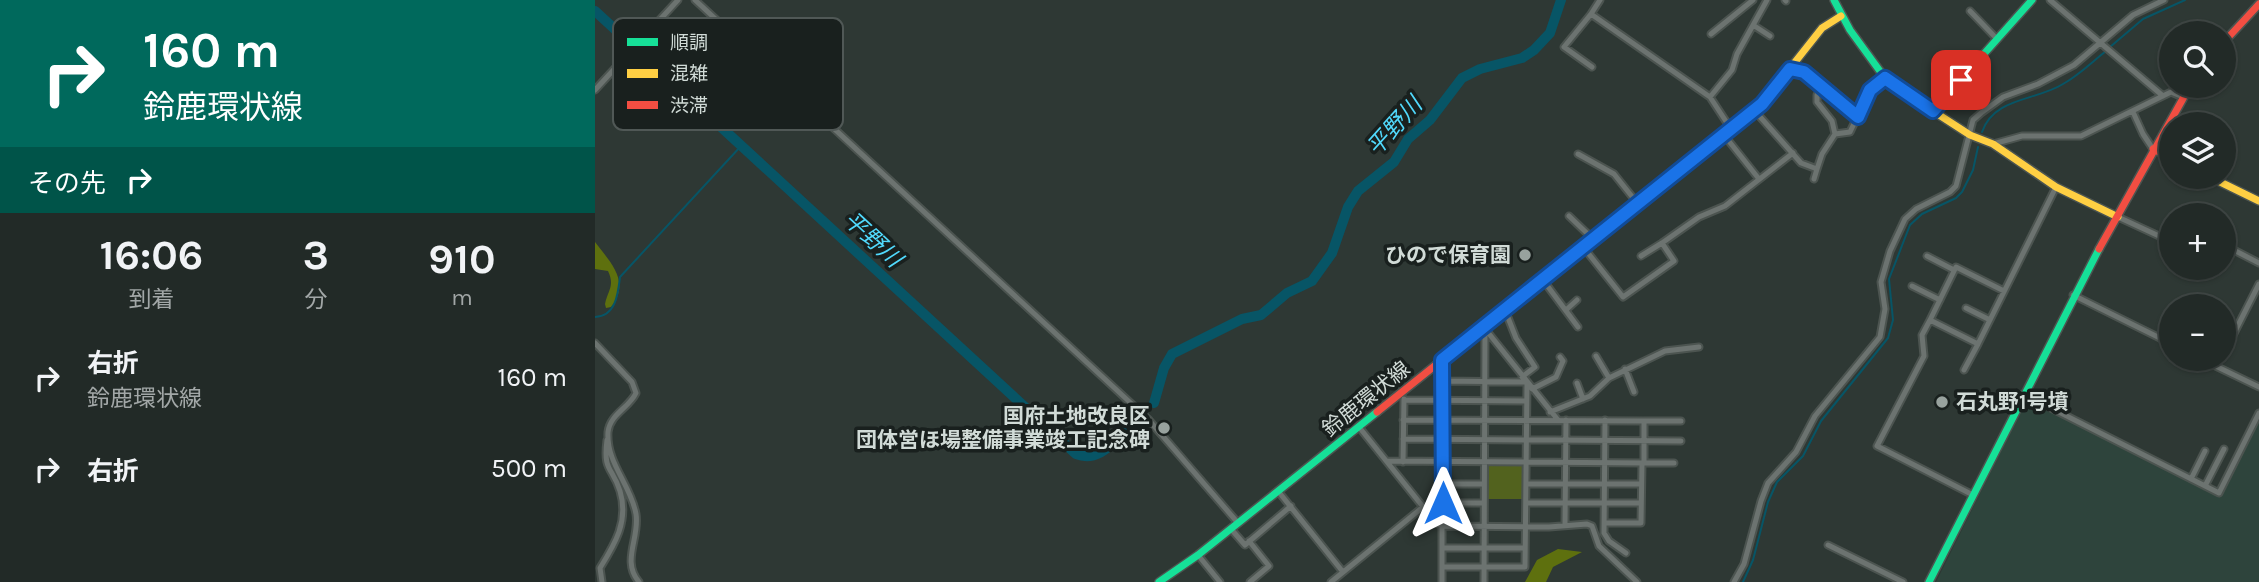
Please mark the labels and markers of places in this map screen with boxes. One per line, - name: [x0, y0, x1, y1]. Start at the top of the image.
- pin: [1931, 50, 1991, 110]
- place label: ひので保育園: [1385, 243, 1511, 267]
- marker: ひので保育園: [1517, 247, 1533, 263]
- place label: 石丸野1号墳: [1956, 390, 2069, 414]
- marker: 石丸野1号墳: [1934, 394, 1950, 410]
- place label: 国府土地改良区 団体営ほ場整備事業竣工記念碑: [856, 404, 1150, 452]
- marker: 国府土地改良区 団体営ほ場整備事業竣工記念碑: [1156, 420, 1172, 436]

